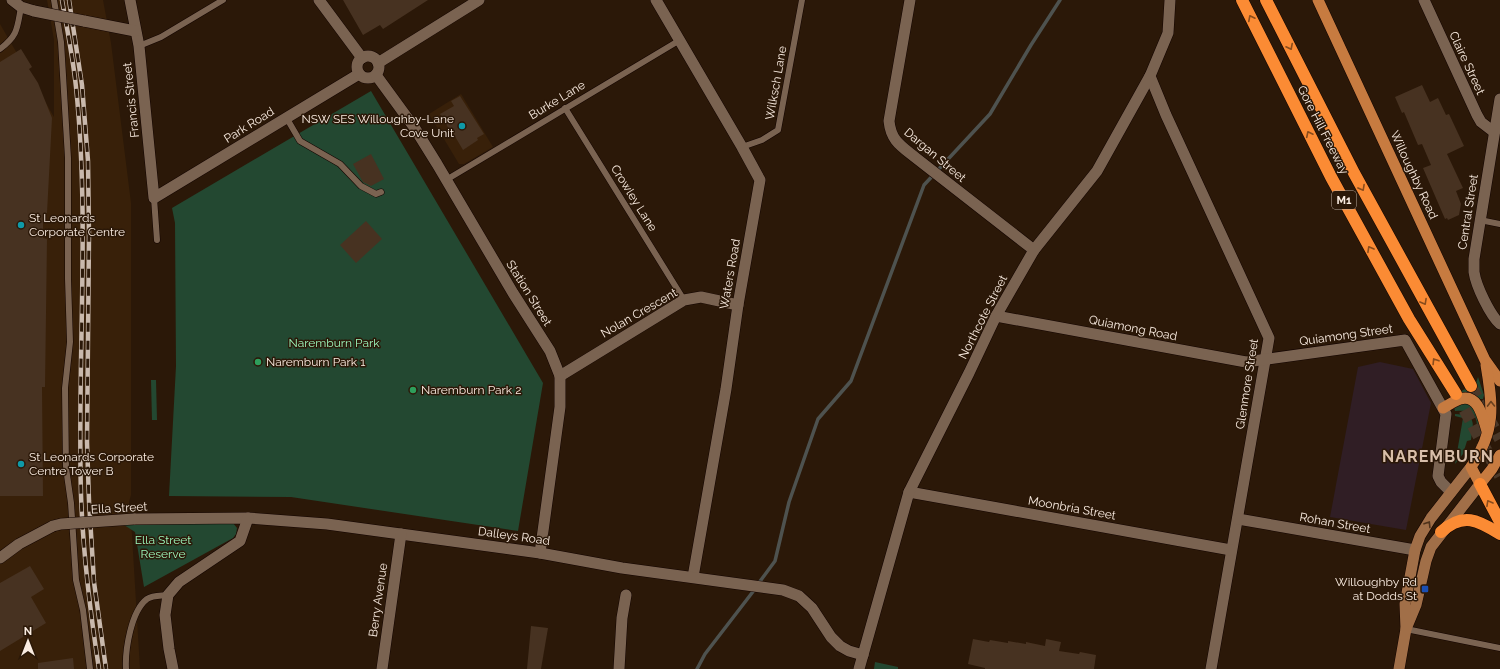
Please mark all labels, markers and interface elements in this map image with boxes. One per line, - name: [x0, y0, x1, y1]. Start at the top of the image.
- one-way arrow: [1248, 14, 1256, 22]
- street label: Claire Street: [1446, 29, 1488, 97]
- one-way arrow: [1285, 43, 1292, 51]
- street label: Wilksch Lane: [763, 45, 789, 121]
- street label: Francis Street: [120, 62, 142, 138]
- street label: Burke Lane: [526, 78, 588, 122]
- street label: Gore Hill Freeway: [1295, 83, 1352, 177]
- street label: Park Road: [221, 104, 277, 146]
- place label: NSW SES Willoughby-Lane Cove Unit: [301, 112, 454, 140]
- marker: NSW SES Willoughby-Lane Cove Unit: [457, 121, 467, 131]
- street label: Dargan Street: [901, 125, 969, 185]
- street label: Willoughby Road: [1387, 129, 1441, 221]
- one-way arrow: [1307, 131, 1314, 138]
- street label: Crowley Lane: [608, 162, 660, 234]
- street label: Central Street: [1455, 173, 1481, 251]
- one-way arrow: [1357, 184, 1364, 191]
- road number: M1: [1332, 191, 1356, 209]
- place label: St Leonards Corporate Centre: [29, 211, 125, 239]
- marker: St Leonards Corporate Centre: [16, 220, 26, 230]
- street label: Waters Road: [717, 238, 743, 310]
- one-way arrow: [1368, 246, 1375, 253]
- street label: Station Street: [503, 258, 555, 328]
- street label: Northcote Street: [956, 273, 1010, 361]
- street label: Nolan Crescent: [598, 285, 680, 341]
- one-way arrow: [1420, 298, 1427, 305]
- street label: Quiamong Road: [1088, 313, 1178, 343]
- street label: Quiamong Street: [1298, 322, 1394, 348]
- park label: Naremburn Park: [288, 336, 380, 350]
- street label: Glenmore Street: [1233, 338, 1261, 430]
- place label: Naremburn Park 1: [266, 355, 365, 369]
- marker: Naremburn Park 1: [253, 357, 263, 367]
- one-way arrow: [1432, 358, 1440, 365]
- place label: Naremburn Park 2: [421, 383, 521, 397]
- marker: Naremburn Park 2: [408, 385, 418, 395]
- one-way arrow: [1487, 401, 1496, 407]
- district label: NAREMBURN: [1382, 447, 1494, 466]
- place label: St Leonards Corporate Centre Tower B: [29, 450, 154, 478]
- marker: St Leonards Corporate Centre Tower B: [16, 459, 26, 469]
- street label: Moonbria Street: [1027, 493, 1117, 523]
- street label: Ella Street: [90, 500, 148, 516]
- one-way arrow: [1487, 500, 1494, 507]
- street label: Rohan Street: [1299, 510, 1371, 536]
- one-way arrow: [1423, 521, 1430, 528]
- street label: Dalleys Road: [477, 524, 551, 548]
- park label: Ella Street Reserve: [135, 533, 191, 561]
- street label: Berry Avenue: [366, 562, 390, 638]
- place label: Willoughby Rd at Dodds St: [1335, 575, 1417, 603]
- marker: Willoughby Rd at Dodds St: [1420, 584, 1430, 594]
- north arrow: [8, 621, 48, 661]
- text: N: [24, 625, 32, 638]

